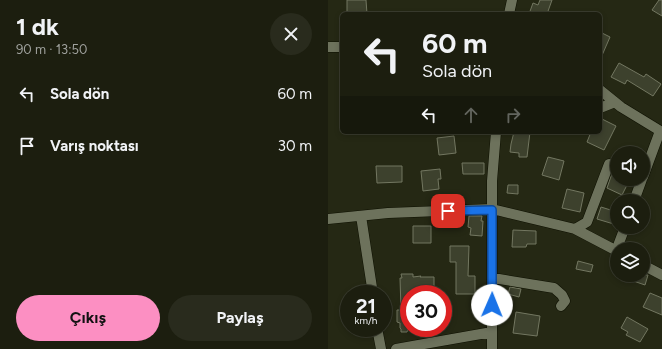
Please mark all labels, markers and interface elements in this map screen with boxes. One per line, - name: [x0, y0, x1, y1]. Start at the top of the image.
- text: 1 dk: [16, 12, 59, 41]
- button: close: [270, 13, 312, 55]
- text: 60 m: [422, 26, 487, 60]
- icon: left: [356, 28, 408, 80]
- text: 90 m · 13:50: [16, 42, 87, 57]
- text: Sola dön: [422, 60, 492, 82]
- icon: left: [16, 83, 38, 105]
- text: Sola dön: [50, 85, 109, 103]
- text: 60 m: [277, 85, 312, 103]
- icon: left: [418, 104, 440, 126]
- icon: ahead: [460, 104, 482, 126]
- icon: right: [502, 104, 524, 126]
- icon: arrive: [16, 135, 38, 157]
- text: Varış noktası: [50, 137, 139, 155]
- text: 30 m: [278, 137, 312, 155]
- map controls: [610, 146, 650, 282]
- button: sound: [610, 146, 650, 186]
- pin: [431, 194, 465, 228]
- button: search: [610, 194, 650, 234]
- icon: arrive: [437, 200, 459, 222]
- button: layers: [610, 242, 650, 282]
- position arrow: [471, 284, 513, 326]
- speed limit sign: 30: [400, 285, 452, 337]
- text: 21: [356, 294, 376, 318]
- button: Çıkış: [16, 295, 160, 341]
- button: Paylaş: [168, 295, 312, 341]
- text: km/h: [355, 314, 377, 327]

